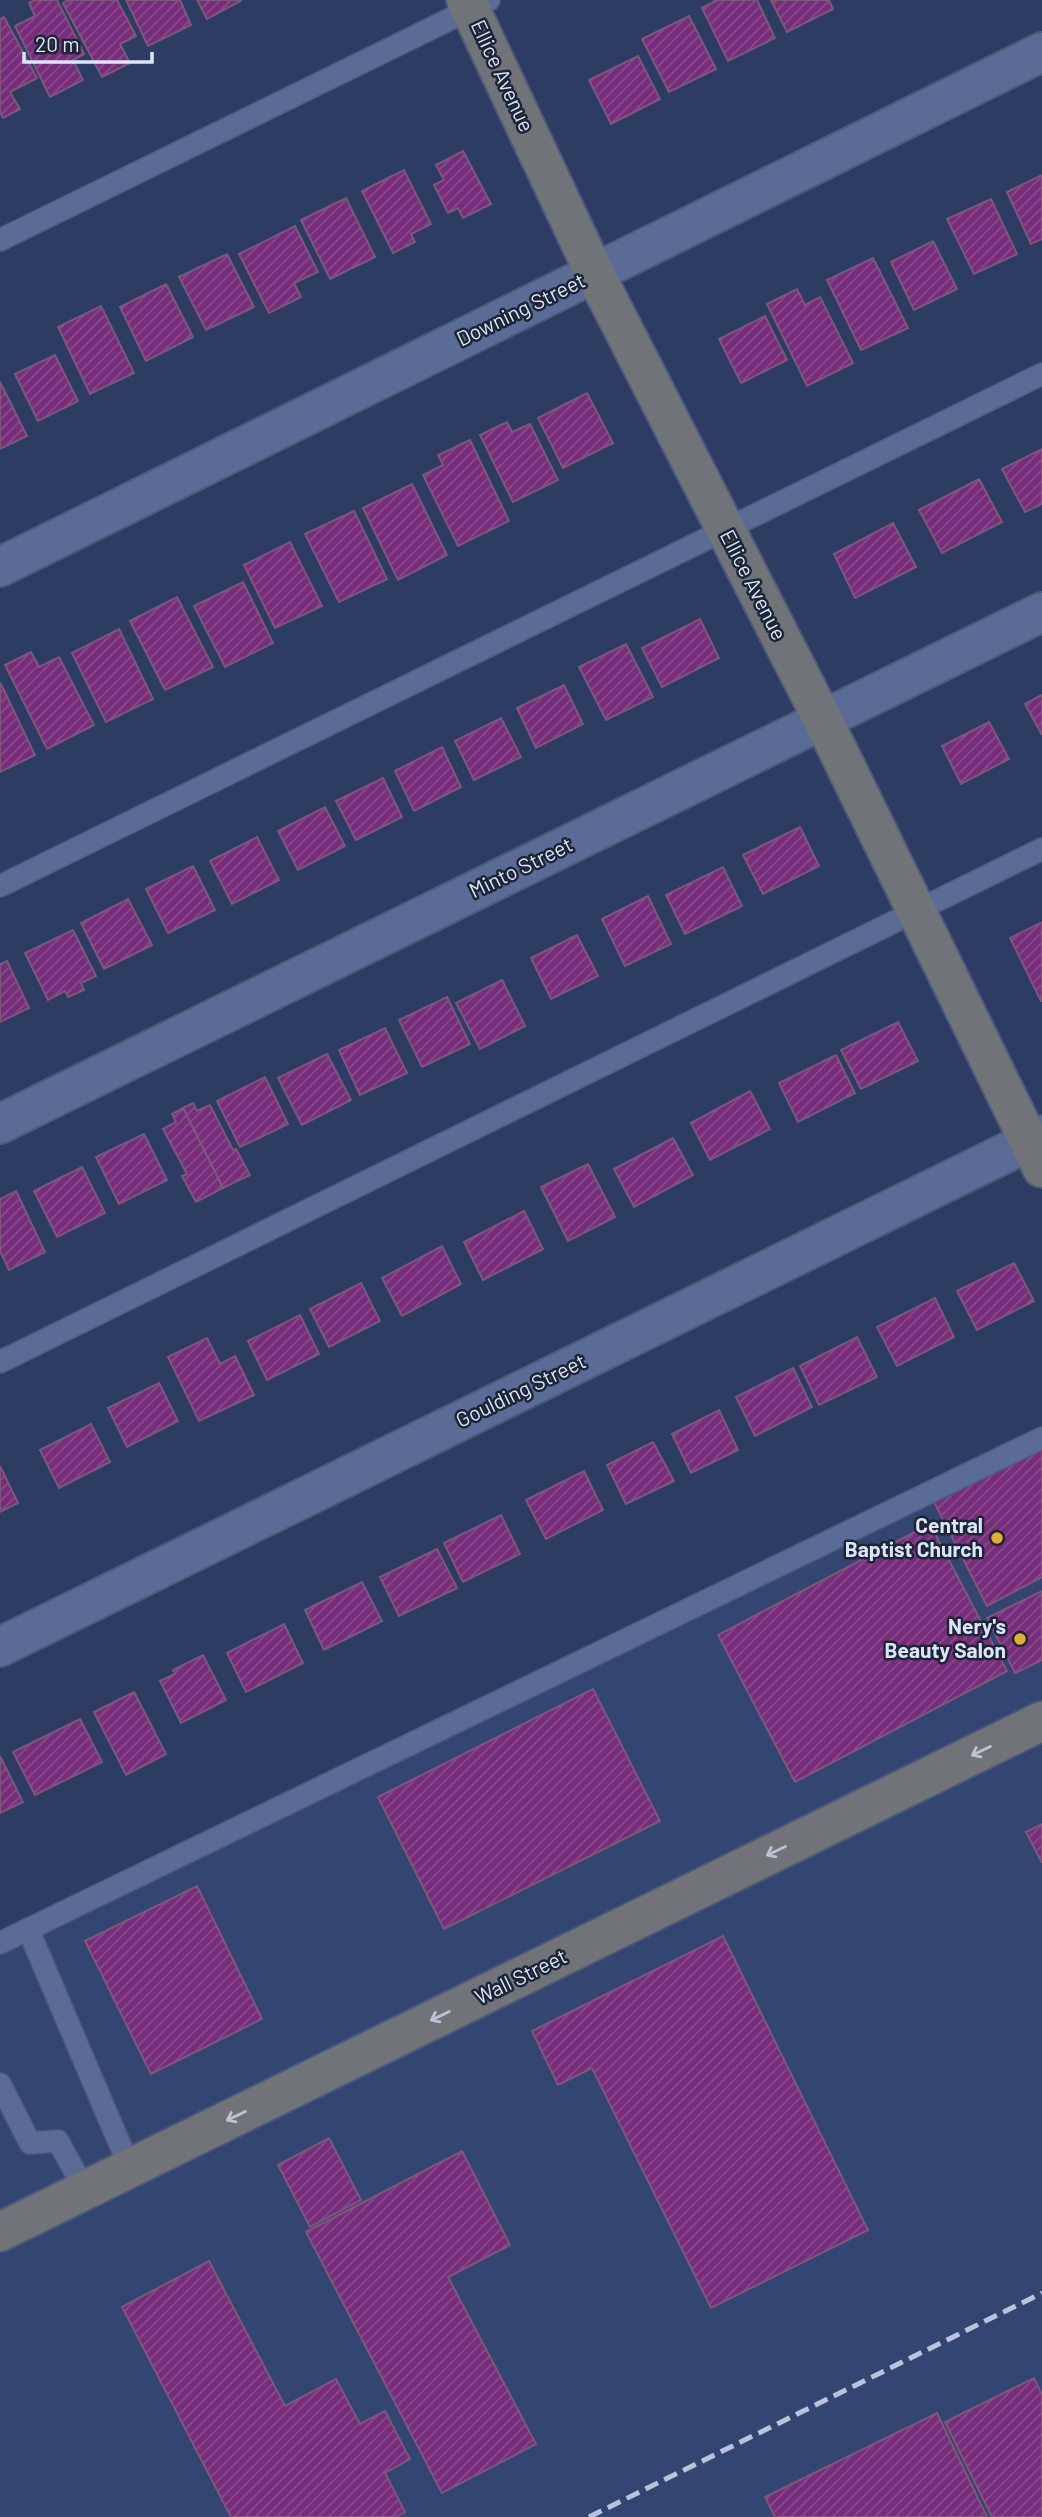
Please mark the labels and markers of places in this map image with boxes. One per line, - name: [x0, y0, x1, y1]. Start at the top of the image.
- place label: Central Baptist Church: [845, 1512, 983, 1561]
- marker: Central Baptist Church: [989, 1530, 1005, 1546]
- place label: Nery's Beauty Salon: [885, 1613, 1006, 1662]
- marker: Nery's Beauty Salon: [1012, 1631, 1028, 1647]

